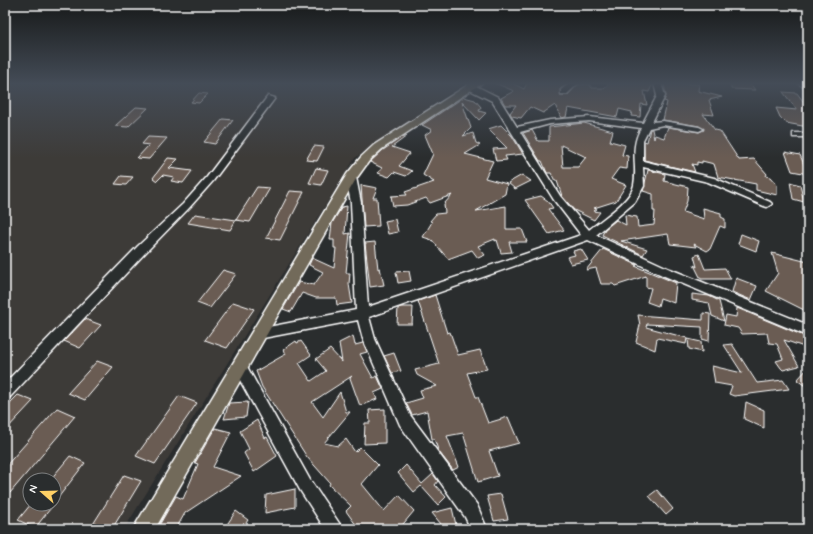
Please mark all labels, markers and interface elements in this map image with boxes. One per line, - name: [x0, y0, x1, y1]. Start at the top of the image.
- north arrow: [22, 472, 62, 512]
- text: N: [26, 483, 41, 495]

